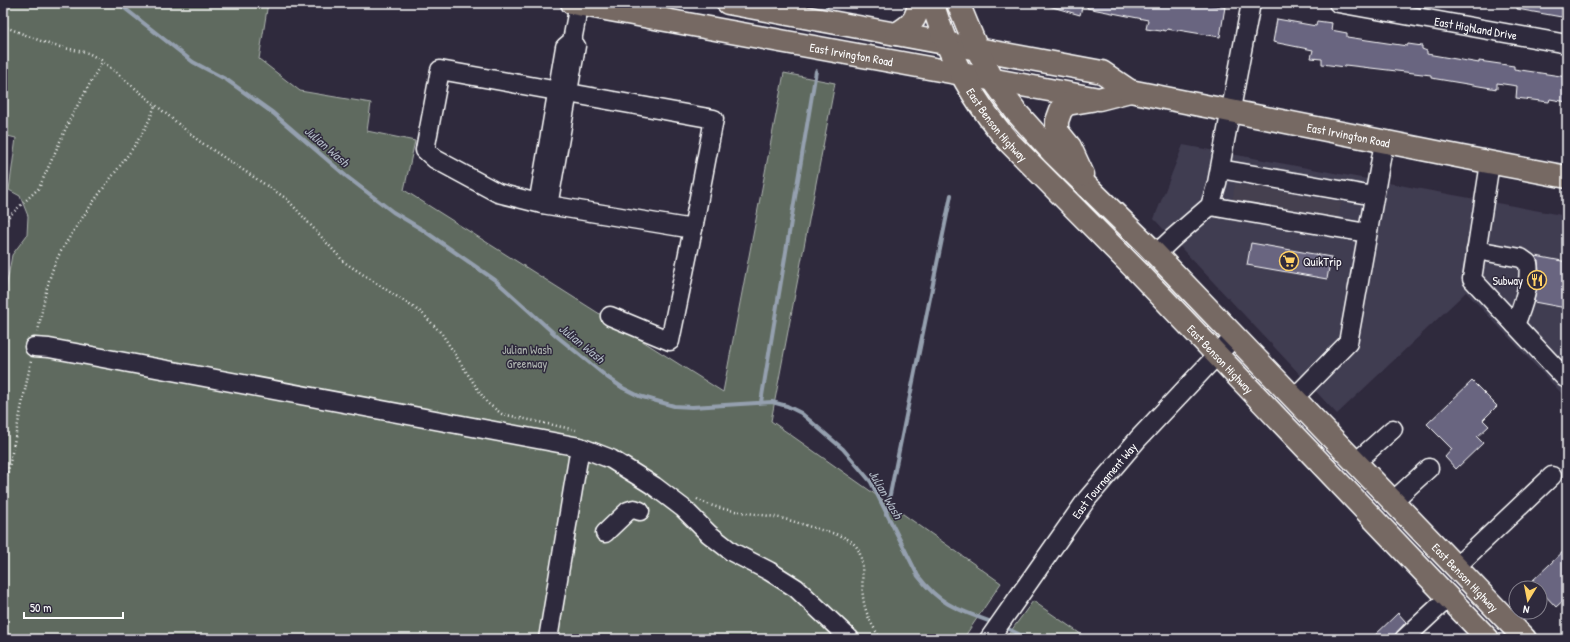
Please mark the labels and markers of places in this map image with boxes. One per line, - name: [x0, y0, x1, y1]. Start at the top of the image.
- supermarket icon: QuikTrip: [1278, 250, 1300, 272]
- place label: QuikTrip: [1303, 253, 1341, 270]
- restaurant icon: Subway: [1526, 269, 1548, 291]
- place label: Subway: [1492, 272, 1523, 289]

